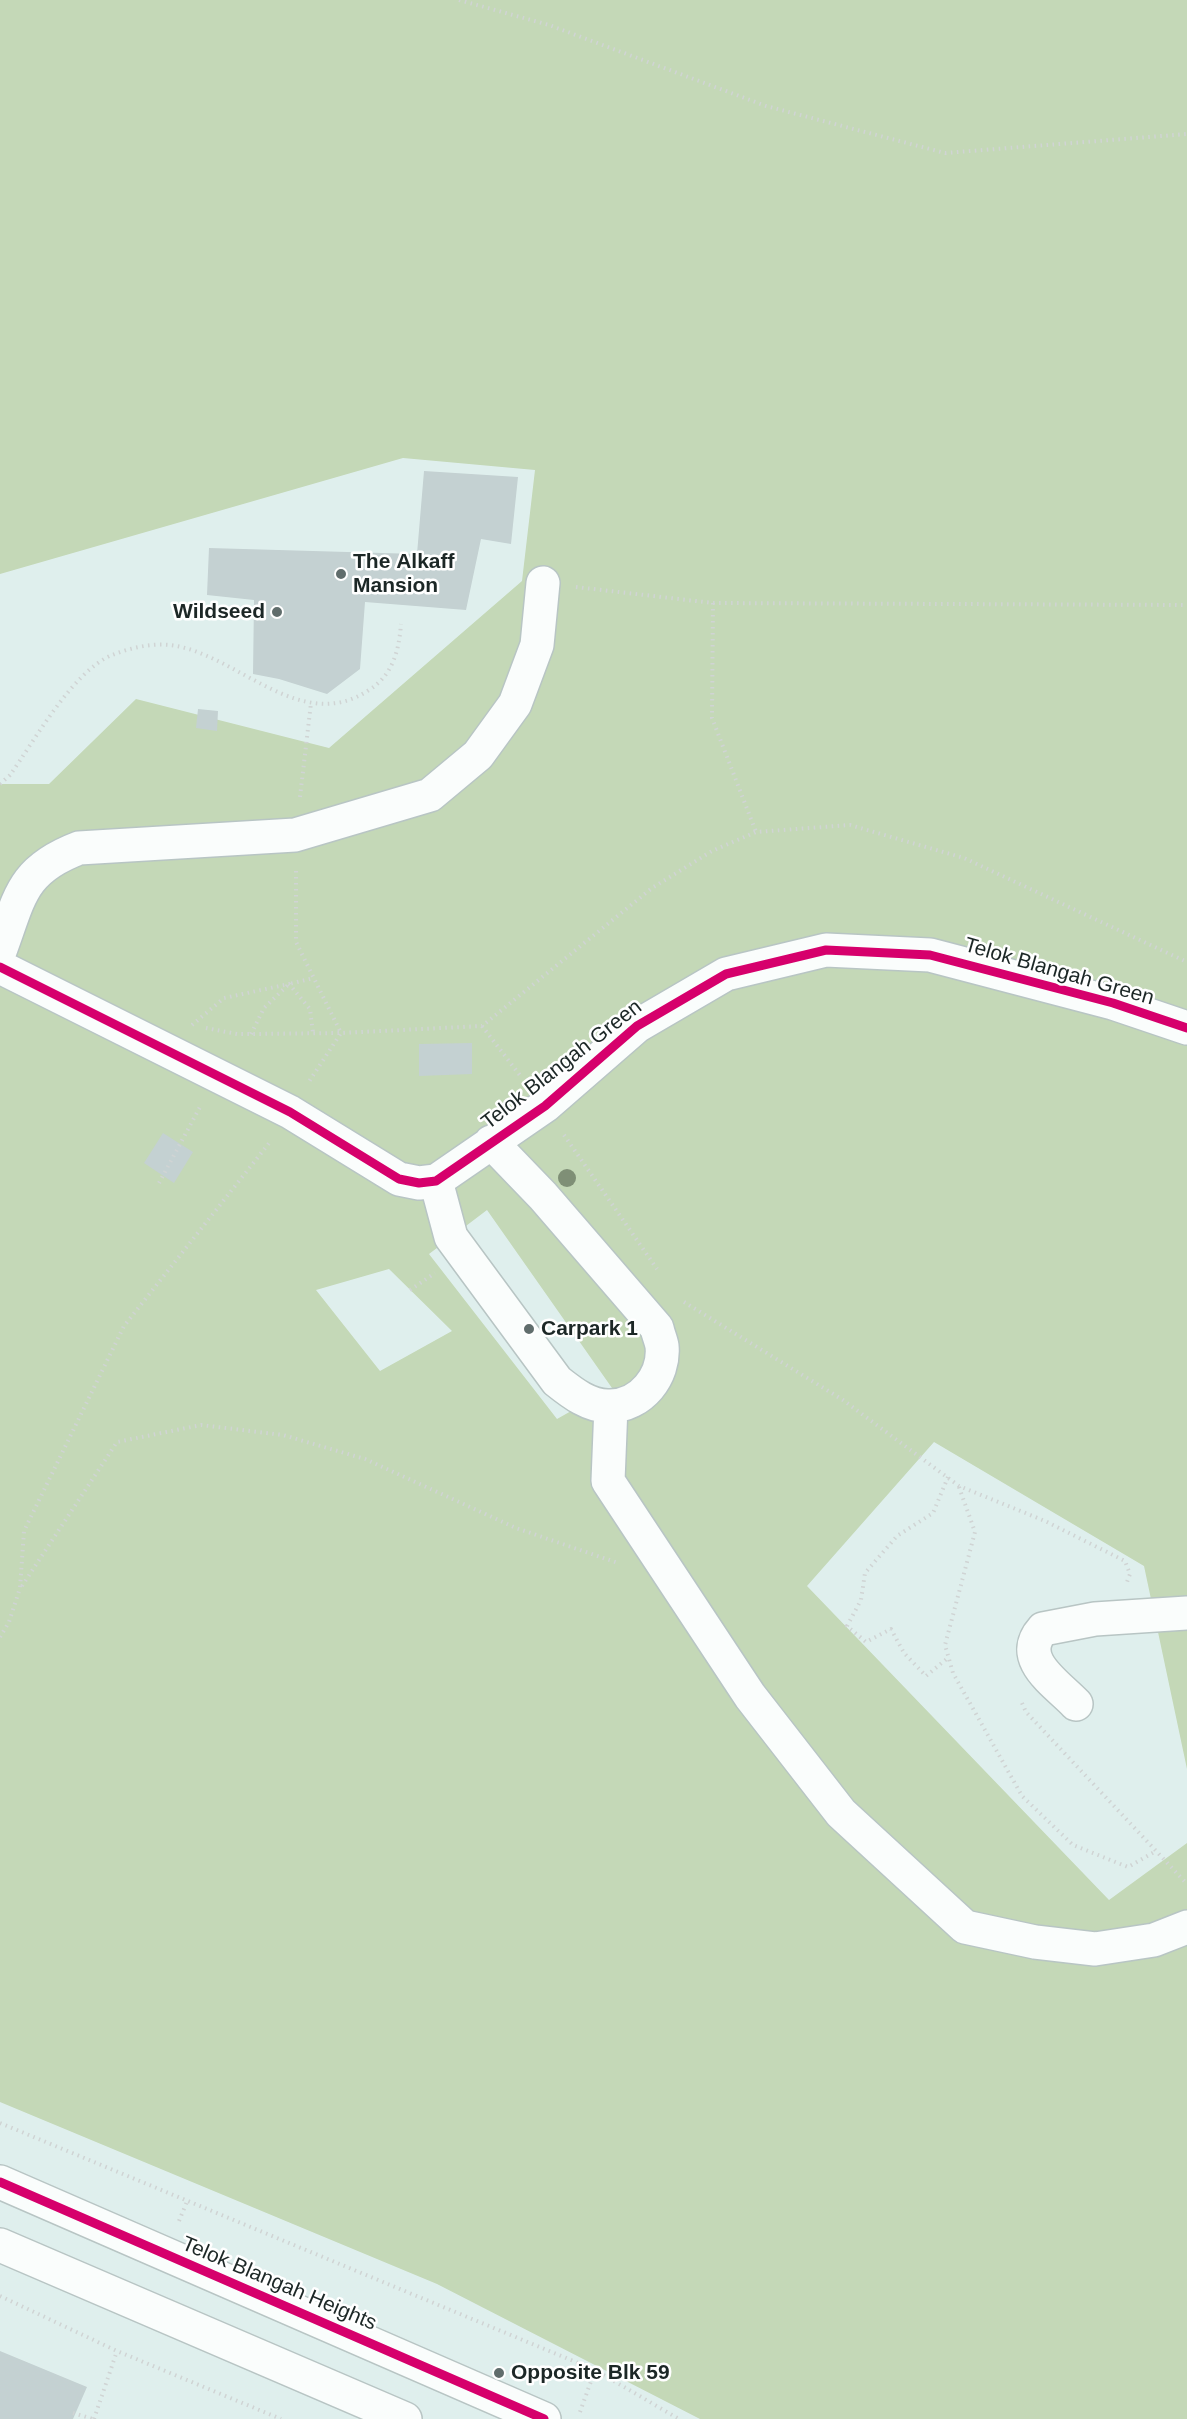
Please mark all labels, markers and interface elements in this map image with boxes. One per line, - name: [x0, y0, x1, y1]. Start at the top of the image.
- place label: The Alkaff Mansion: [353, 549, 455, 599]
- marker: The Alkaff Mansion: [334, 567, 348, 581]
- place label: Wildseed: [173, 599, 265, 625]
- marker: Wildseed: [270, 605, 284, 619]
- street label: Telok Blangah Green: [961, 933, 1157, 1011]
- street label: Telok Blangah Green: [477, 995, 647, 1135]
- place label: Carpark 1: [541, 1316, 638, 1342]
- marker: Carpark 1: [522, 1322, 536, 1336]
- street label: Telok Blangah Heights: [178, 2232, 380, 2336]
- place label: Opposite Blk 59: [511, 2360, 670, 2386]
- marker: Opposite Blk 59: [492, 2366, 506, 2380]

